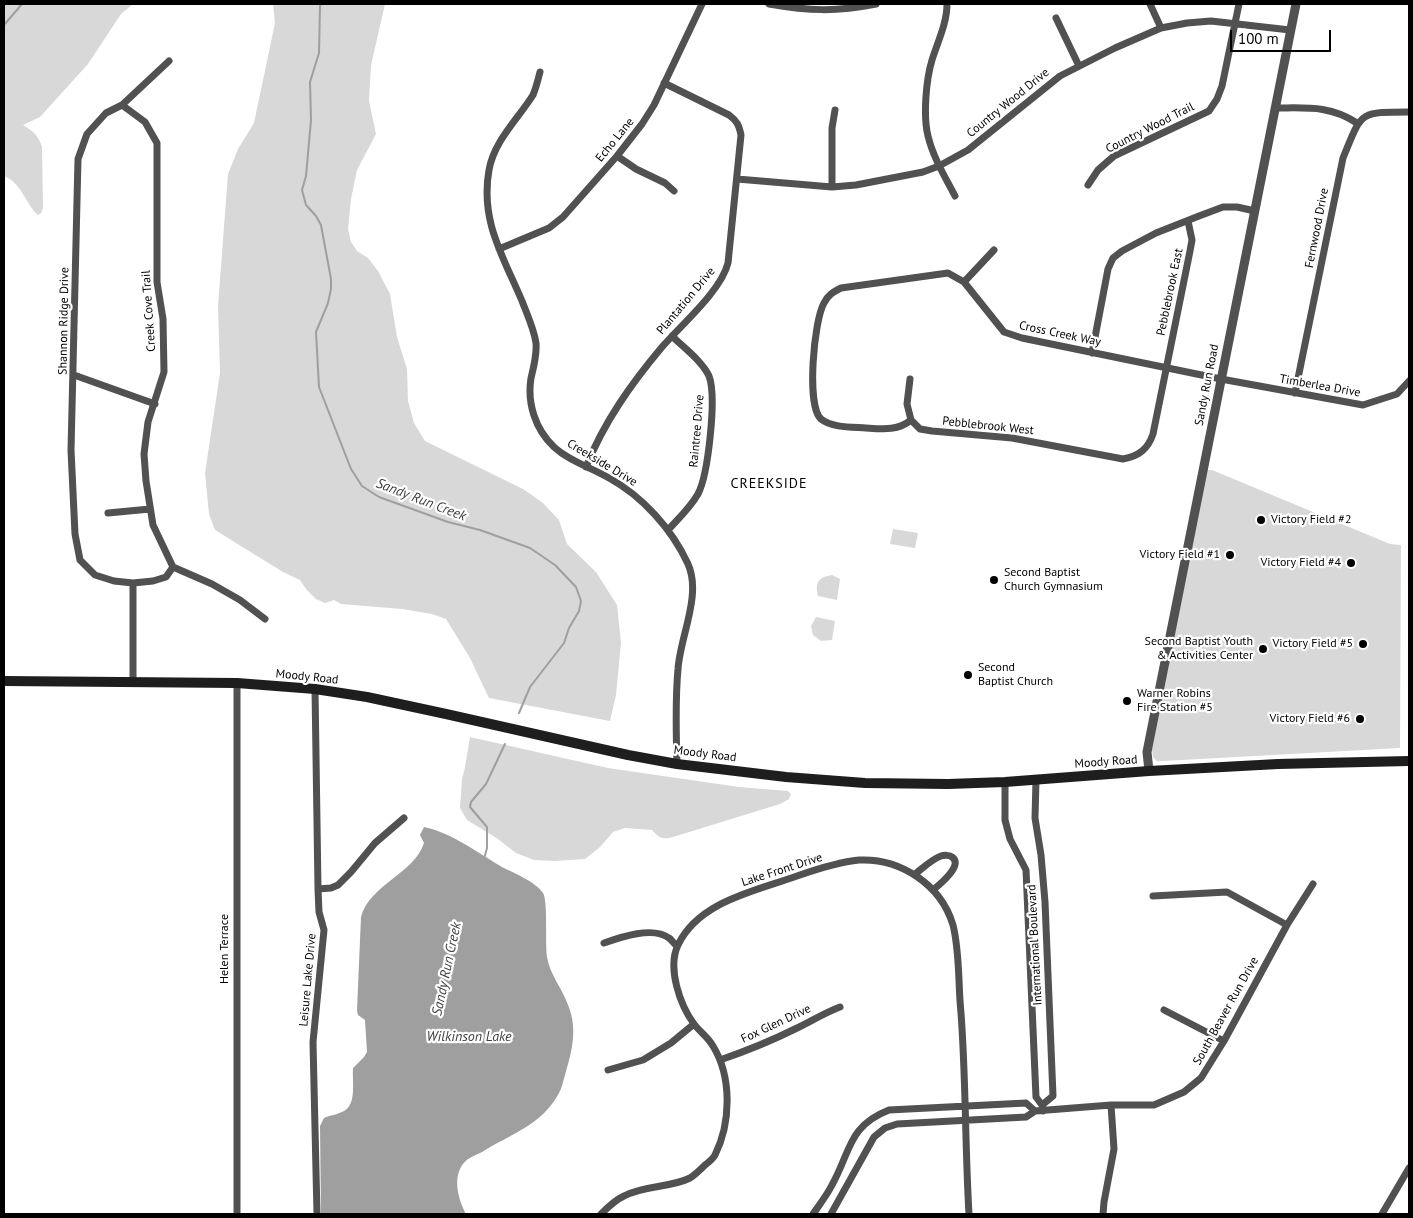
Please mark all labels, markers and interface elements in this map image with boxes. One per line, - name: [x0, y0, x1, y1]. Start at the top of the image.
- scale bar: [1233, 20, 1334, 52]
- text: 100 m: [1238, 29, 1279, 48]
- street label: Country Wood Drive: [964, 65, 1052, 141]
- street label: Country Wood Trail: [1104, 100, 1196, 156]
- street label: Echo Lane: [593, 115, 637, 165]
- street label: Fernwood Drive: [1302, 187, 1332, 269]
- street label: Pebblebrook East: [1154, 247, 1186, 337]
- street label: Plantation Drive: [654, 265, 718, 337]
- street label: Shannon Ridge Drive: [56, 267, 72, 375]
- street label: Creek Cove Trail: [139, 270, 159, 352]
- street label: Cross Creek Way: [1018, 318, 1102, 350]
- street label: Sandy Run Road: [1192, 343, 1222, 427]
- street label: Timberlea Drive: [1278, 372, 1362, 400]
- street label: Raintree Drive: [687, 394, 707, 468]
- street label: Pebblebrook West: [942, 414, 1034, 438]
- street label: Creekside Drive: [564, 436, 640, 490]
- water label: Sandy Run Creek: [374, 475, 468, 525]
- district label: CREEKSIDE: [729, 476, 809, 492]
- place label: Victory Field #2: [1271, 513, 1351, 527]
- marker: Victory Field #2: [1255, 514, 1267, 526]
- place label: Victory Field #1: [1140, 548, 1220, 562]
- marker: Victory Field #1: [1224, 549, 1236, 561]
- place label: Victory Field #4: [1261, 556, 1341, 570]
- marker: Victory Field #4: [1345, 557, 1357, 569]
- place label: Second Baptist Church Gymnasium: [1004, 566, 1103, 594]
- marker: Second Baptist Church Gymnasium: [988, 574, 1000, 586]
- place label: Second Baptist Youth & Activities Center: [1145, 635, 1253, 663]
- place label: Victory Field #5: [1273, 637, 1353, 651]
- marker: Victory Field #5: [1357, 638, 1369, 650]
- marker: Second Baptist Youth & Activities Center: [1257, 643, 1269, 655]
- place label: Second Baptist Church: [978, 661, 1053, 689]
- street label: Moody Road: [275, 667, 339, 687]
- marker: Second Baptist Church: [962, 669, 974, 681]
- place label: Warner Robins Fire Station #5: [1137, 687, 1213, 715]
- marker: Warner Robins Fire Station #5: [1121, 695, 1133, 707]
- place label: Victory Field #6: [1270, 712, 1350, 726]
- marker: Victory Field #6: [1354, 713, 1366, 725]
- street label: Moody Road: [673, 743, 737, 765]
- street label: Moody Road: [1074, 753, 1138, 771]
- street label: Lake Front Drive: [740, 850, 824, 890]
- street label: International Boulevard: [1025, 884, 1045, 1006]
- street label: Helen Terrace: [218, 914, 232, 984]
- water label: Sandy Run Creek: [429, 921, 465, 1017]
- street label: Leisure Lake Drive: [297, 933, 319, 1027]
- street label: South Beaver Run Drive: [1190, 954, 1262, 1068]
- street label: Fox Glen Drive: [739, 1002, 813, 1046]
- water label: Wilkinson Lake: [427, 1029, 511, 1045]

